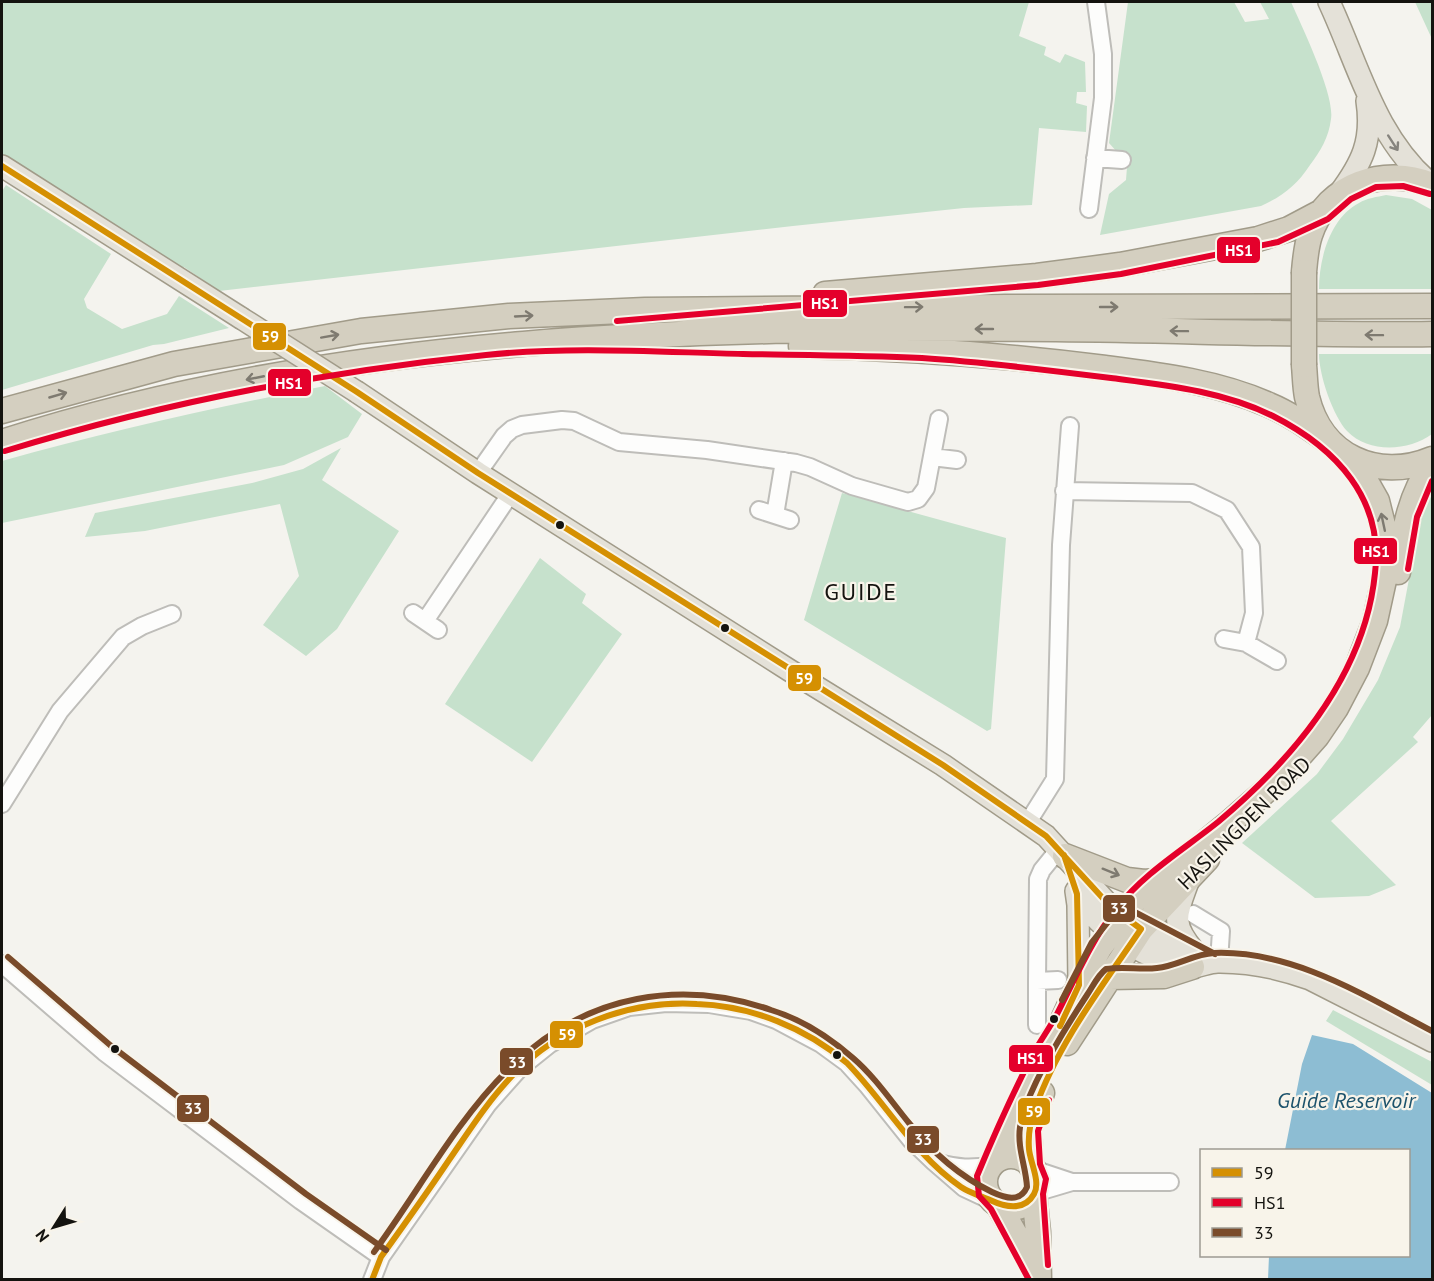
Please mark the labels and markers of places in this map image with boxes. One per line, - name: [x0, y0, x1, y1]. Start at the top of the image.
- unlabelled marker: [554, 519, 566, 531]
- unlabelled marker: [719, 622, 731, 634]
- unlabelled marker: [1048, 1013, 1060, 1025]
- unlabelled marker: [109, 1043, 121, 1055]
- unlabelled marker: [831, 1049, 843, 1061]

